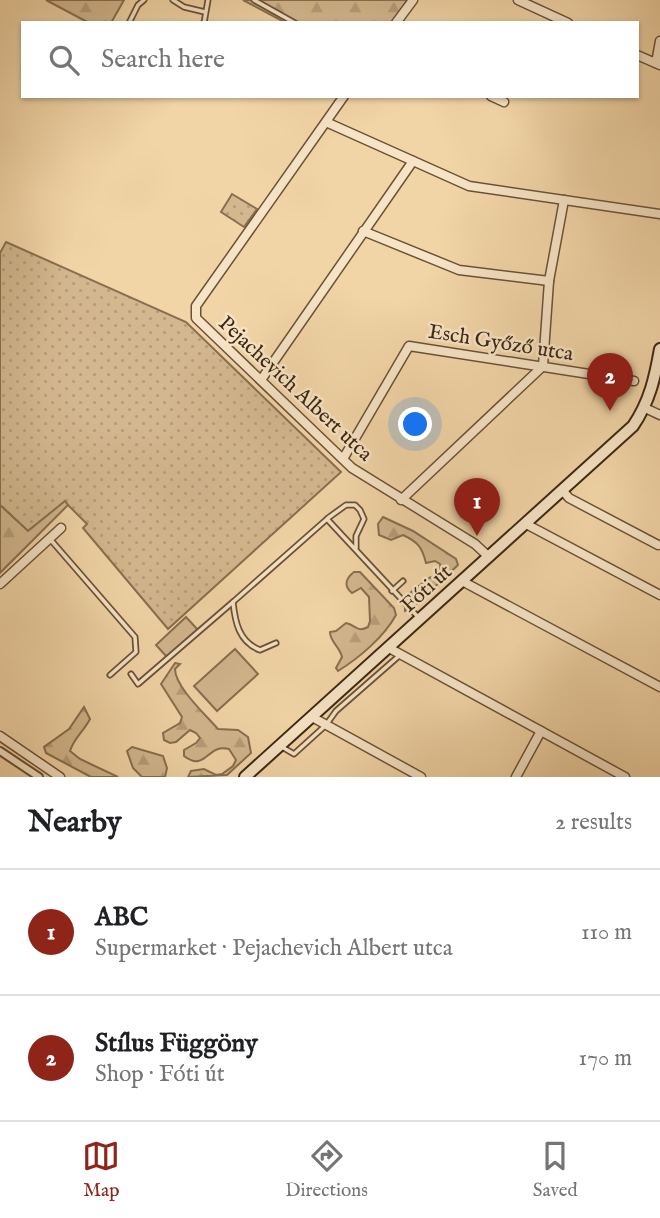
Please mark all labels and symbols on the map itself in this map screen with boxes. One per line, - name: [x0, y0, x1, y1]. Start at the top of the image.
- street label: Pejachevich Albert utca: [212, 311, 379, 468]
- street label: Esch Győző utca: [426, 319, 576, 368]
- pin: 2: [587, 353, 633, 411]
- your location: [398, 407, 432, 441]
- pin: 1: [454, 478, 500, 536]
- street label: Fóti út: [396, 559, 458, 619]

